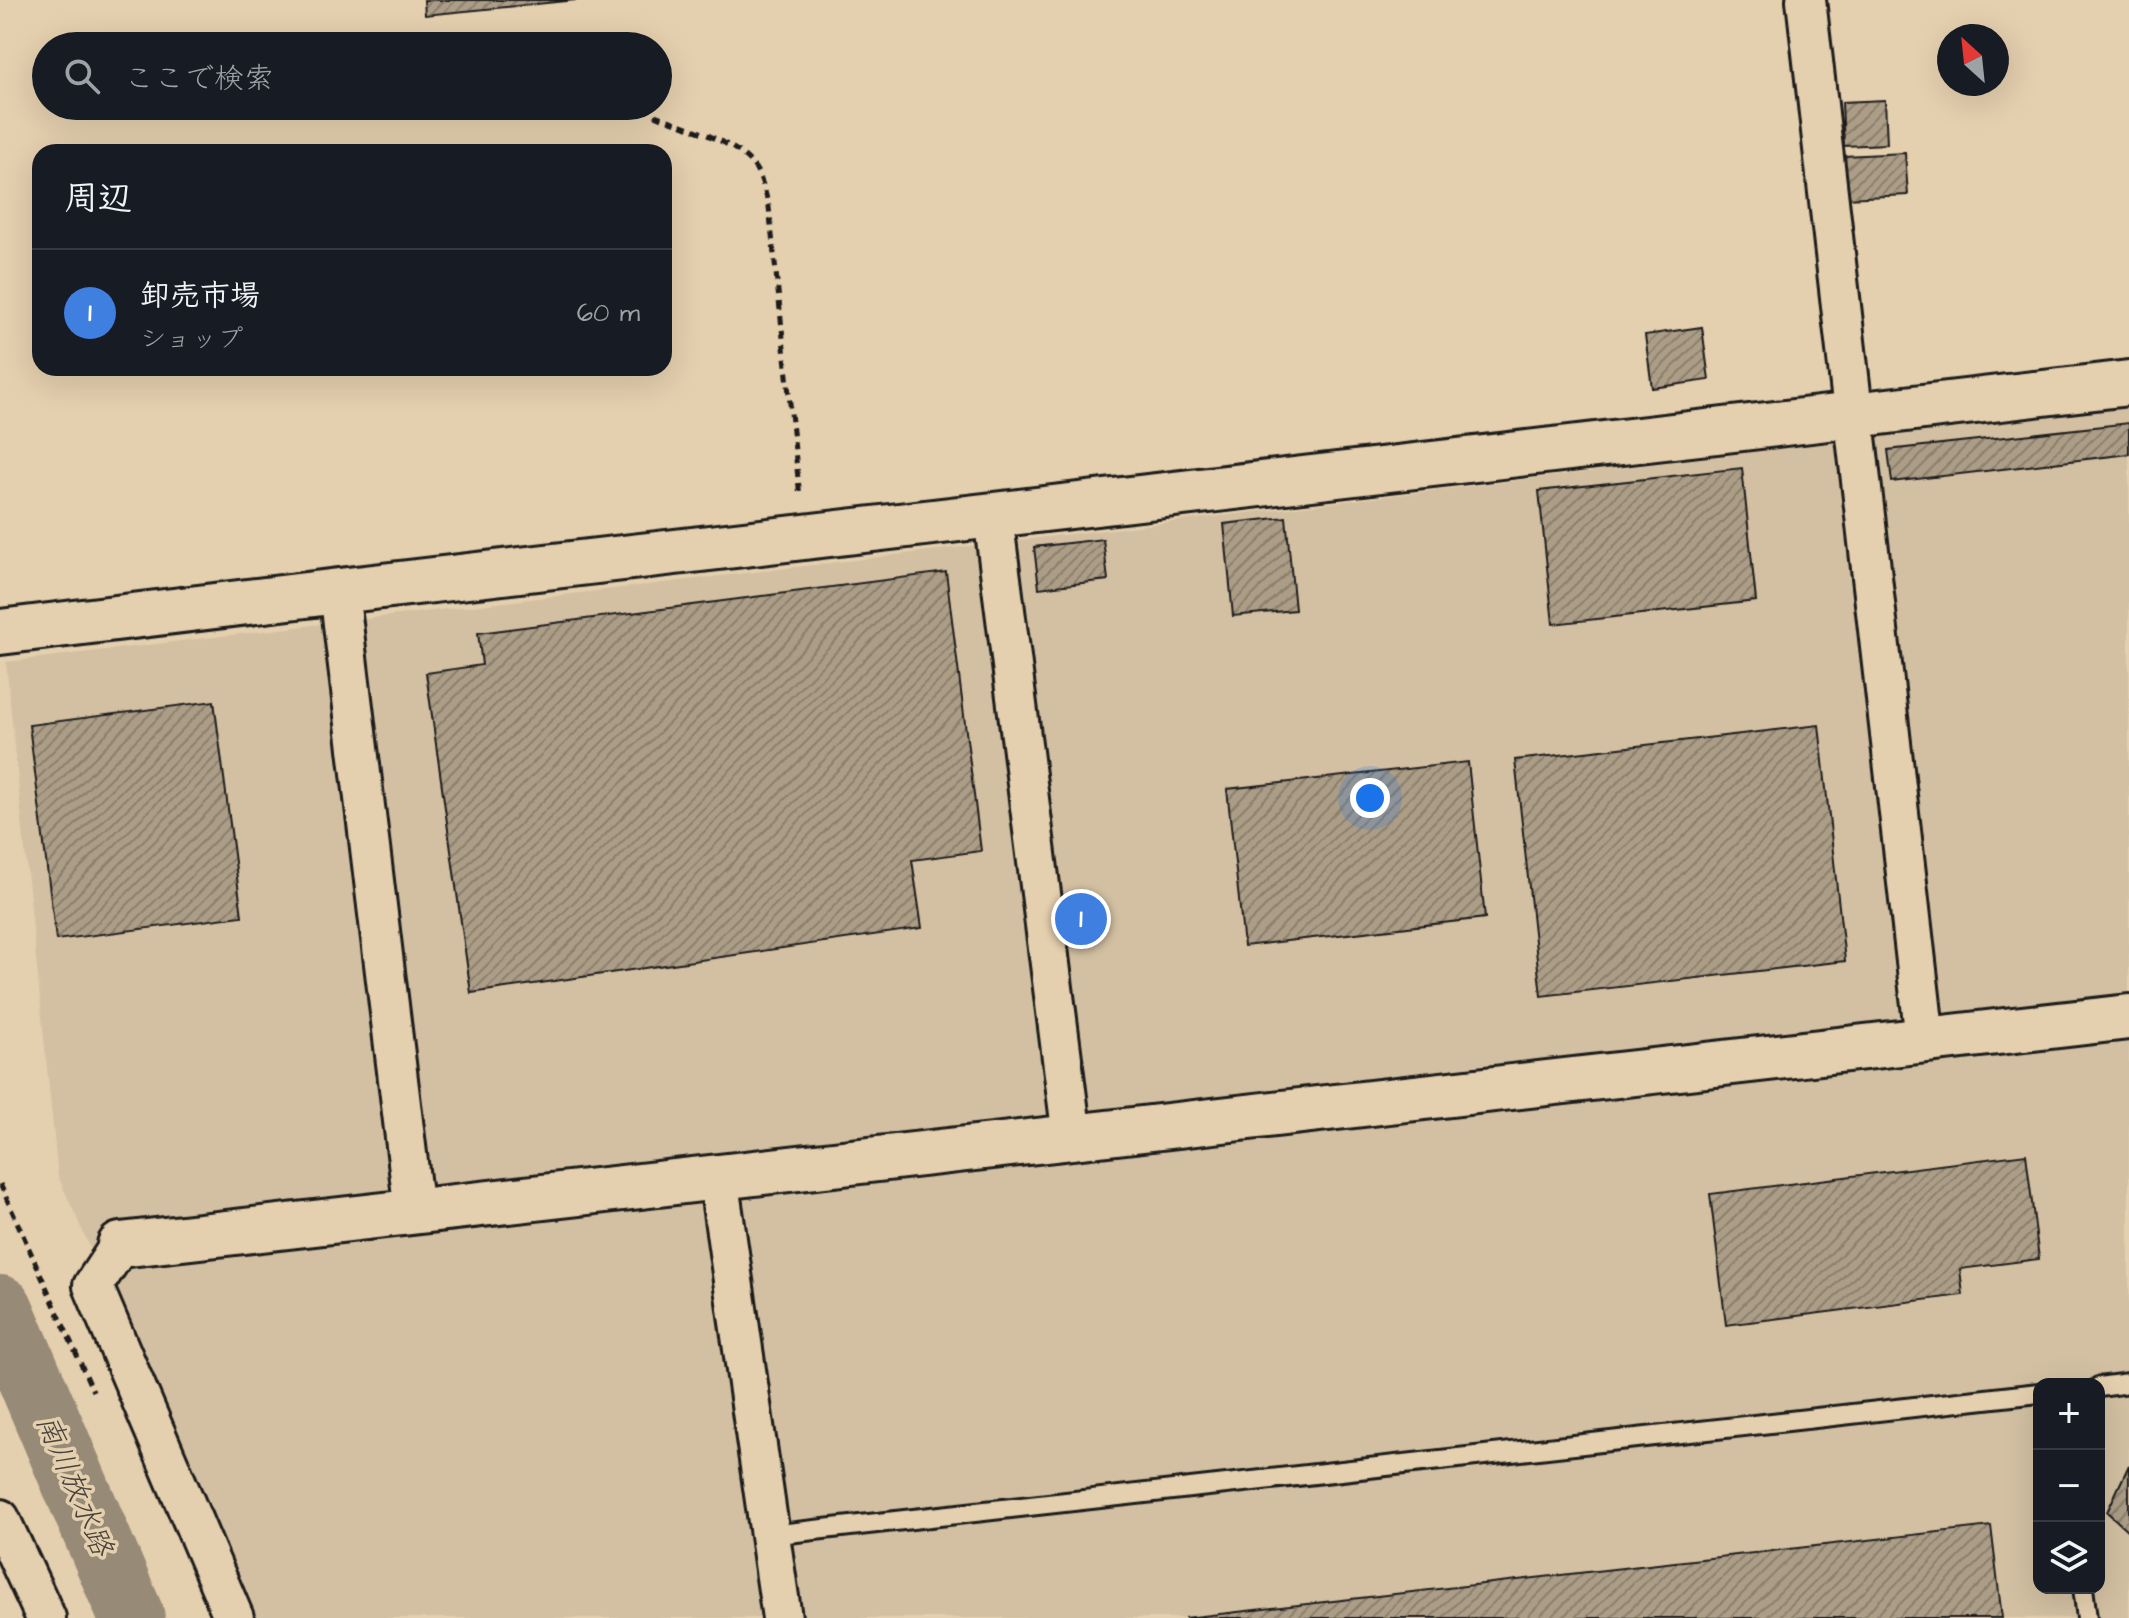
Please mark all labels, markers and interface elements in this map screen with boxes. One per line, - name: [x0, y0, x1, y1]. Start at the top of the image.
- north arrow: [1937, 24, 2009, 96]
- search box: [32, 32, 672, 120]
- icon: search: [60, 54, 104, 98]
- text: ここで検索: [124, 58, 274, 100]
- text: 周辺: [64, 175, 132, 223]
- text: 卸売市場: [140, 275, 260, 317]
- text: 1: [88, 295, 92, 331]
- text: 60 m: [577, 295, 640, 331]
- text: ショップ: [140, 321, 243, 357]
- your location: [1350, 778, 1390, 818]
- pin: 1: [1055, 889, 1107, 949]
- map controls: [2033, 1378, 2105, 1594]
- button: +: [2033, 1378, 2105, 1450]
- water label: 南川放水路: [25, 1408, 123, 1564]
- button: −: [2033, 1450, 2105, 1522]
- button: layers: [2033, 1522, 2105, 1594]

